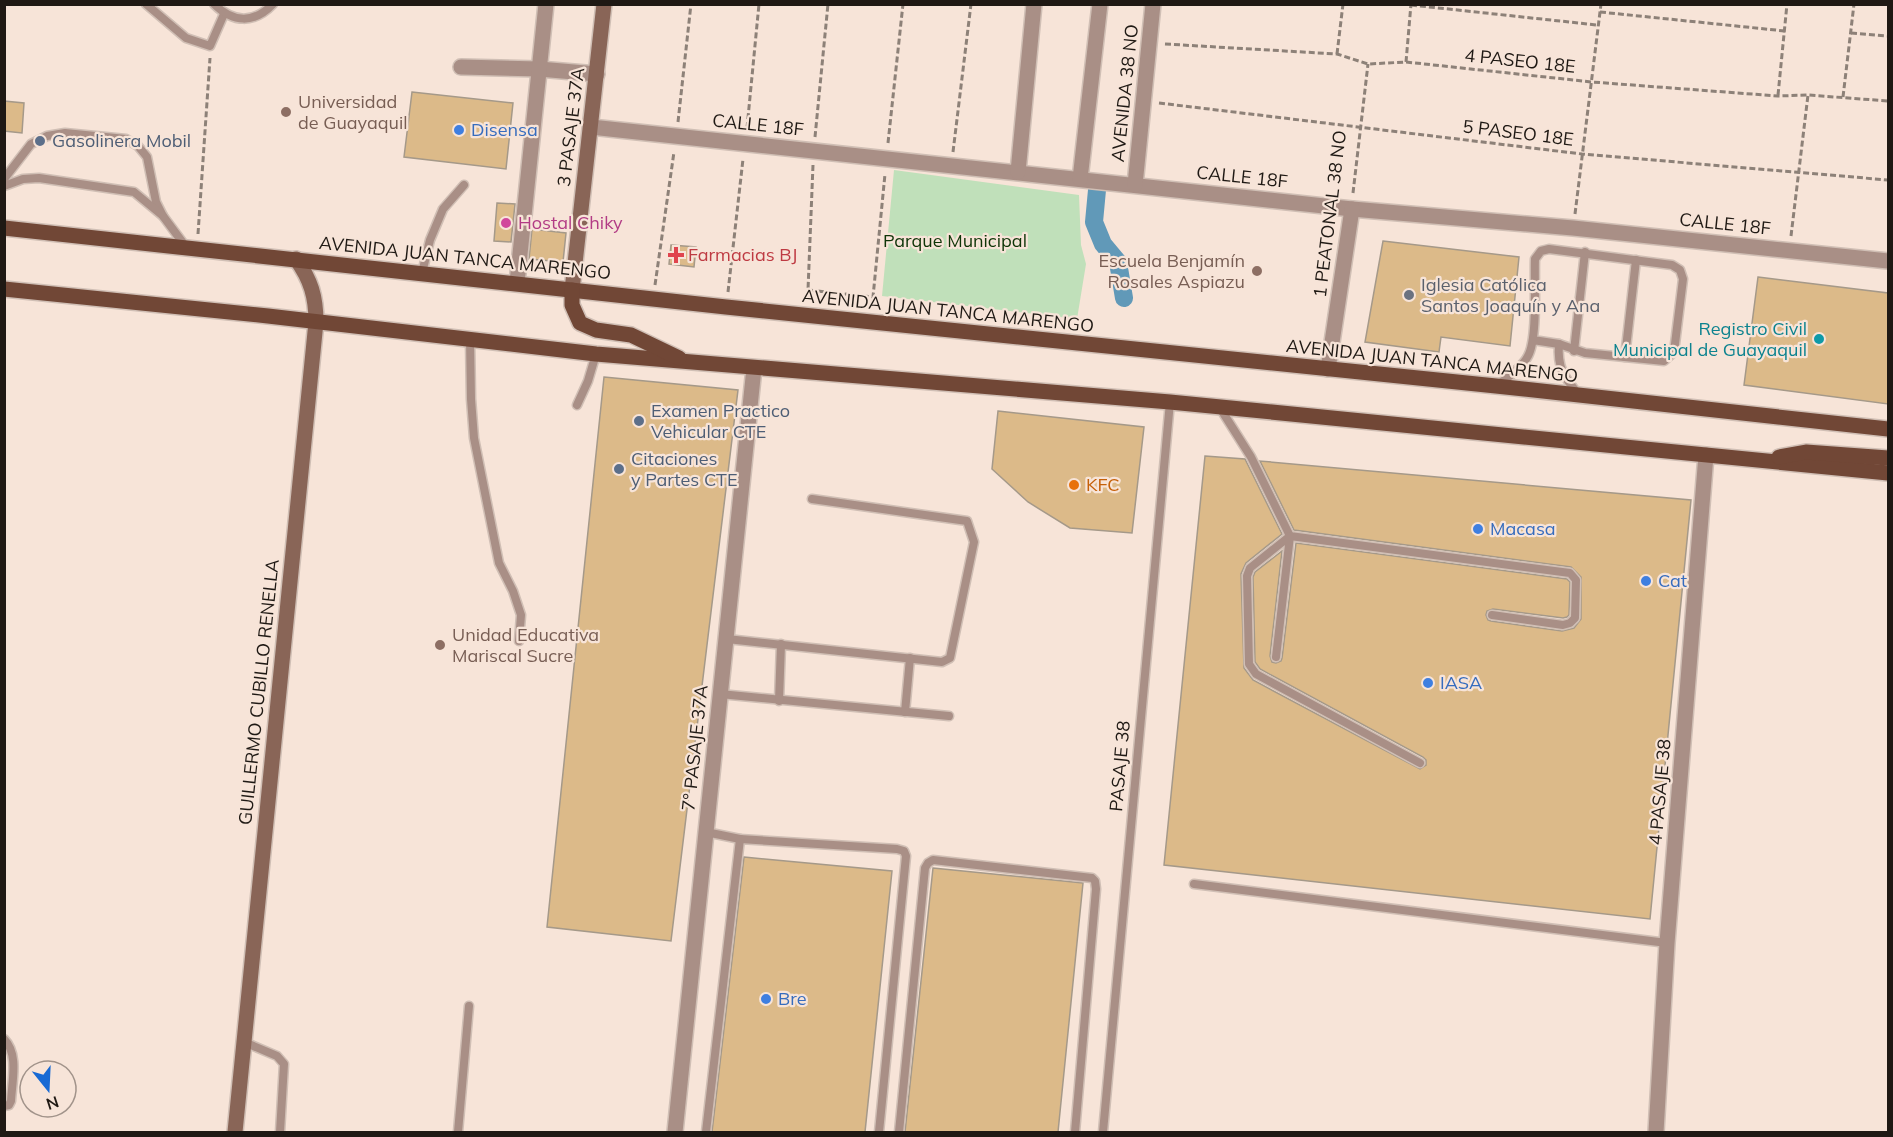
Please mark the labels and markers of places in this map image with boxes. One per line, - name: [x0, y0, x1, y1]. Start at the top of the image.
- place label: Universidad de Guayaquil: [298, 90, 407, 134]
- marker: Universidad de Guayaquil: [279, 105, 293, 119]
- place label: Disensa: [471, 118, 538, 141]
- marker: Disensa: [452, 123, 466, 137]
- place label: Gasolinera Mobil: [52, 129, 191, 152]
- marker: Gasolinera Mobil: [33, 134, 47, 148]
- place label: Hostal Chiky: [518, 211, 623, 234]
- marker: Hostal Chiky: [499, 216, 513, 230]
- place label: Farmacias BJ: [688, 243, 797, 266]
- marker: Farmacias BJ: [669, 248, 683, 262]
- place label: Escuela Benjamín Rosales Aspiazu: [1098, 249, 1245, 293]
- marker: Escuela Benjamín Rosales Aspiazu: [1250, 264, 1264, 278]
- place label: Iglesia Católica Santos Joaquín y Ana: [1421, 273, 1600, 317]
- marker: Iglesia Católica Santos Joaquín y Ana: [1402, 288, 1416, 302]
- place label: Registro Civil Municipal de Guayaquil: [1613, 317, 1807, 361]
- marker: Registro Civil Municipal de Guayaquil: [1812, 332, 1826, 346]
- place label: Examen Practico Vehicular CTE: [651, 399, 790, 443]
- marker: Examen Practico Vehicular CTE: [632, 414, 646, 428]
- place label: Citaciones y Partes CTE: [631, 447, 738, 491]
- marker: Citaciones y Partes CTE: [612, 462, 626, 476]
- place label: KFC: [1086, 473, 1120, 496]
- marker: KFC: [1067, 478, 1081, 492]
- place label: Macasa: [1490, 517, 1556, 540]
- marker: Macasa: [1471, 522, 1485, 536]
- place label: Cat: [1658, 569, 1687, 592]
- marker: Cat: [1639, 574, 1653, 588]
- place label: Unidad Educativa Mariscal Sucre: [452, 623, 599, 667]
- marker: Unidad Educativa Mariscal Sucre: [433, 638, 447, 652]
- place label: IASA: [1440, 671, 1482, 694]
- marker: IASA: [1421, 676, 1435, 690]
- place label: Bre: [778, 987, 806, 1010]
- marker: Bre: [759, 992, 773, 1006]

